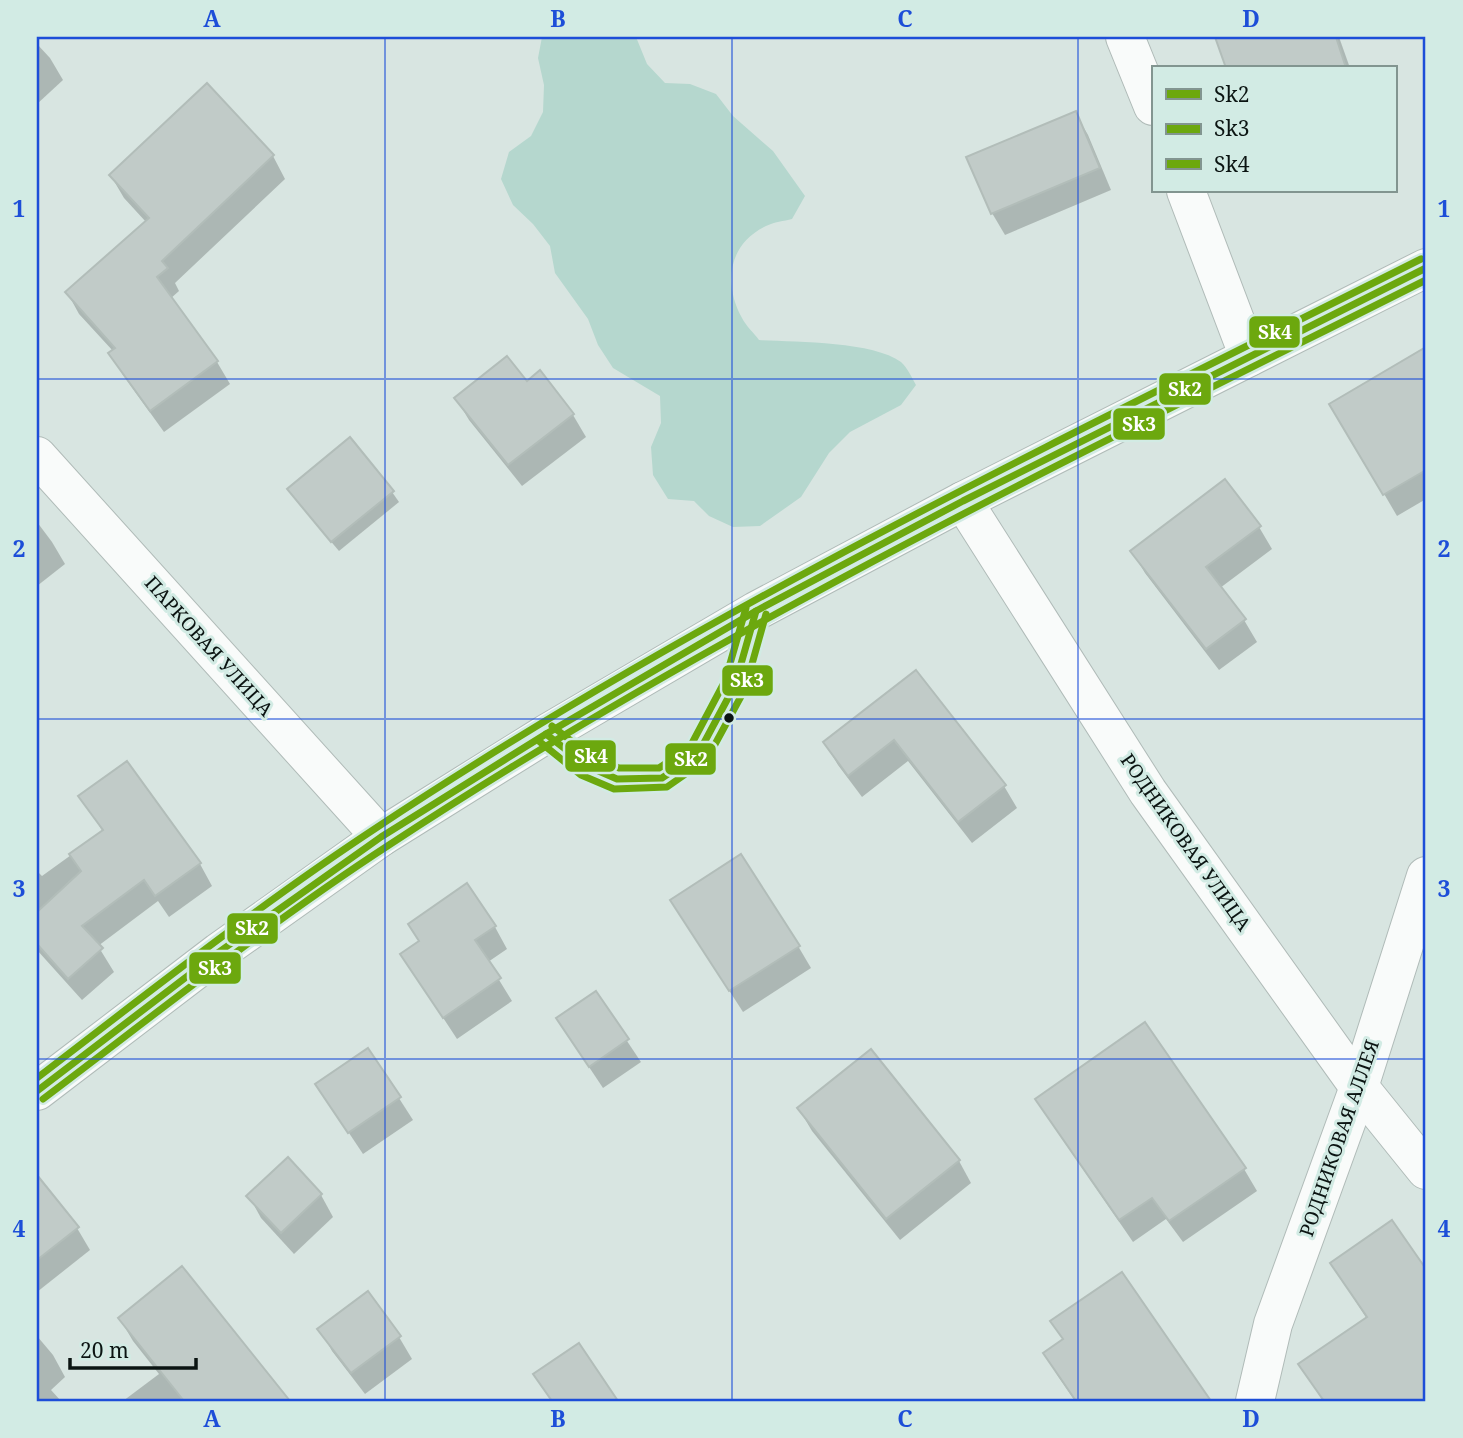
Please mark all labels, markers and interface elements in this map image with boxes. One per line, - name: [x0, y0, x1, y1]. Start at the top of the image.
- text: A: [203, 2, 221, 34]
- text: B: [550, 2, 566, 34]
- text: C: [897, 2, 913, 34]
- text: D: [1242, 2, 1260, 34]
- legend: [1152, 66, 1396, 192]
- text: Sk2: [1214, 80, 1249, 108]
- text: Sk3: [1214, 114, 1249, 142]
- text: Sk4: [1214, 150, 1250, 178]
- text: 1: [13, 192, 26, 224]
- text: 1: [1438, 192, 1451, 224]
- line badge: Sk4: [1248, 315, 1301, 349]
- text: Sk4: [1258, 319, 1292, 345]
- line badge: Sk2: [1158, 372, 1212, 406]
- text: Sk2: [1168, 376, 1202, 402]
- line badge: Sk3: [1112, 407, 1166, 441]
- text: Sk3: [1122, 411, 1156, 437]
- text: 2: [13, 532, 26, 564]
- text: 2: [1438, 532, 1451, 564]
- street label: ПАРКОВАЯ УЛИЦА: [139, 570, 279, 722]
- line badge: Sk3: [721, 664, 774, 697]
- text: Sk3: [730, 667, 764, 693]
- unlabelled marker: [722, 711, 736, 725]
- line badge: Sk4: [564, 739, 617, 773]
- line badge: Sk2: [664, 742, 717, 776]
- text: Sk4: [574, 743, 608, 769]
- text: Sk2: [674, 746, 708, 772]
- street label: РОДНИКОВАЯ УЛИЦА: [1115, 748, 1257, 936]
- text: 3: [13, 872, 26, 904]
- text: 3: [1438, 872, 1451, 904]
- line badge: Sk2: [226, 912, 279, 945]
- text: Sk2: [235, 915, 269, 941]
- line badge: Sk3: [188, 951, 242, 985]
- text: Sk3: [198, 955, 232, 981]
- street label: РОДНИКОВАЯ АЛЛЕЯ: [1293, 1036, 1385, 1240]
- text: 4: [13, 1212, 26, 1244]
- text: 4: [1438, 1212, 1451, 1244]
- scale bar: [70, 1326, 196, 1370]
- text: 20 m: [80, 1336, 129, 1364]
- text: A: [203, 1402, 221, 1434]
- text: B: [550, 1402, 566, 1434]
- text: C: [897, 1402, 913, 1434]
- text: D: [1242, 1402, 1260, 1434]

